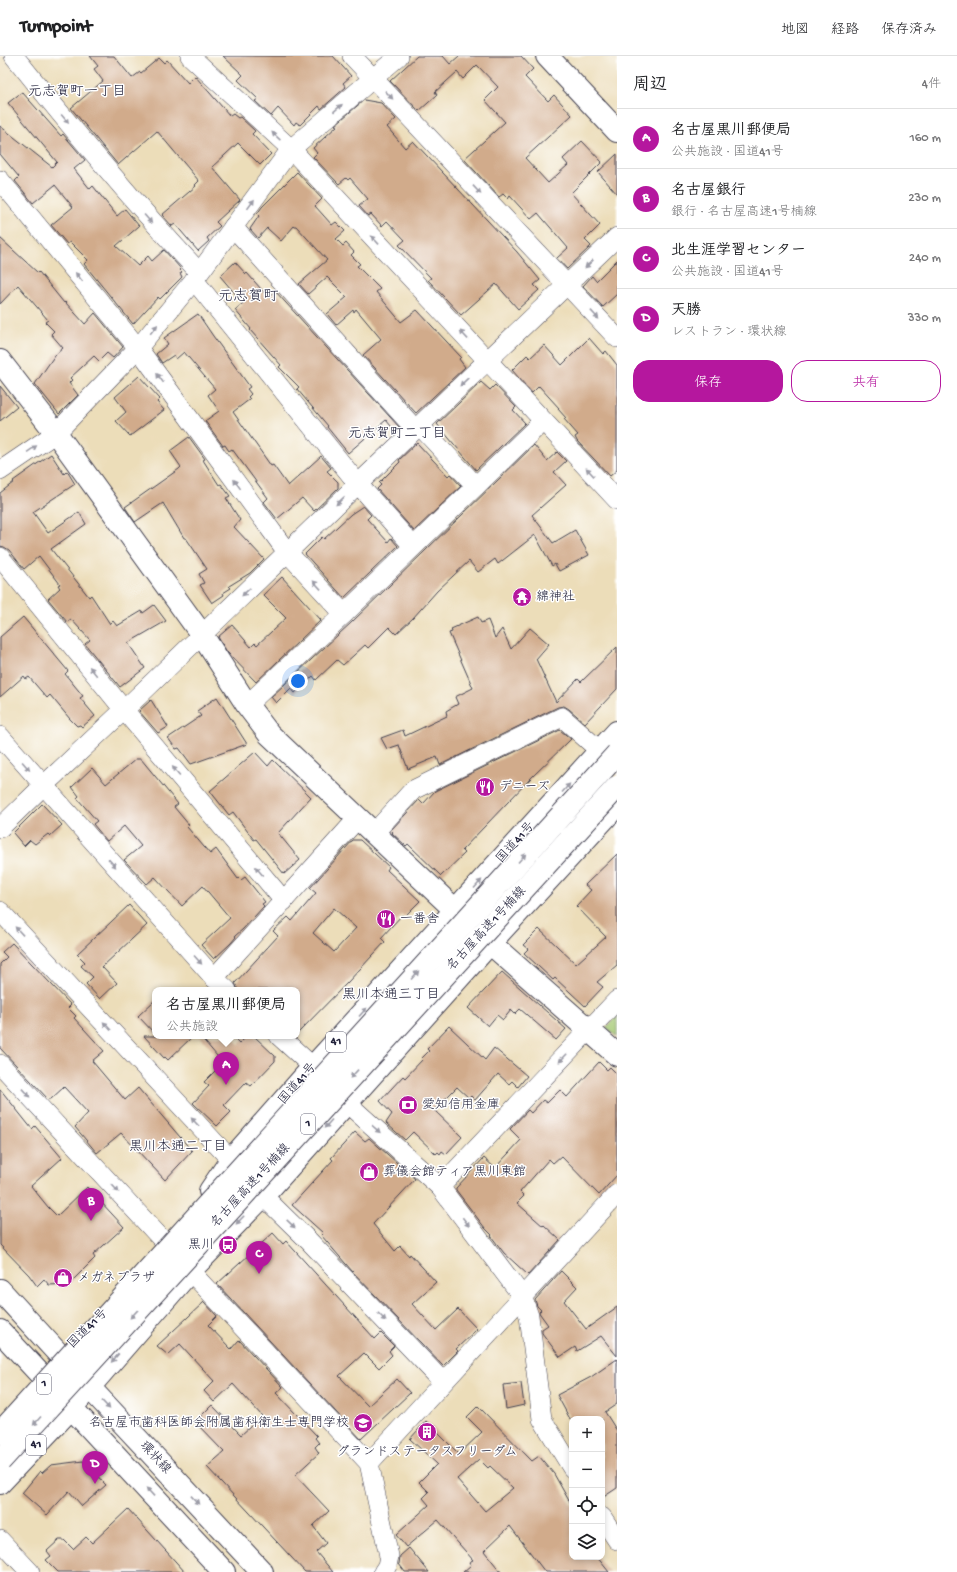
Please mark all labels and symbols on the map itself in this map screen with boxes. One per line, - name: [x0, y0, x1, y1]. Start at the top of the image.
- district label: 元志賀町一丁目: [28, 84, 126, 101]
- one-way arrow: [384, 90, 393, 100]
- one-way arrow: [333, 104, 343, 113]
- one-way arrow: [60, 114, 69, 125]
- one-way arrow: [271, 131, 281, 141]
- one-way arrow: [473, 185, 482, 195]
- one-way arrow: [247, 198, 255, 209]
- one-way arrow: [144, 213, 153, 224]
- one-way arrow: [371, 235, 380, 245]
- one-way arrow: [584, 259, 594, 269]
- one-way arrow: [75, 271, 84, 282]
- district label: 元志賀町: [218, 287, 279, 306]
- one-way arrow: [590, 310, 600, 320]
- one-way arrow: [150, 323, 159, 334]
- one-way arrow: [459, 330, 469, 340]
- one-way arrow: [156, 373, 164, 384]
- one-way arrow: [459, 377, 469, 387]
- district label: 元志賀町二丁目: [348, 426, 446, 443]
- one-way arrow: [27, 445, 37, 453]
- one-way arrow: [586, 467, 595, 477]
- one-way arrow: [233, 478, 241, 489]
- one-way arrow: [335, 496, 345, 506]
- one-way arrow: [313, 581, 322, 590]
- temple icon: 綿神社: [511, 586, 533, 608]
- one-way arrow: [241, 587, 251, 597]
- place label: 綿神社: [536, 590, 575, 605]
- one-way arrow: [88, 666, 97, 677]
- your location: [288, 671, 308, 691]
- one-way arrow: [21, 760, 30, 771]
- one-way arrow: [171, 766, 180, 777]
- restaurant icon: デニーズ: [474, 776, 496, 798]
- place label: デニーズ: [499, 780, 549, 795]
- one-way arrow: [561, 784, 570, 793]
- street label: 国道41号: [493, 819, 538, 867]
- one-way arrow: [517, 853, 526, 864]
- one-way arrow: [107, 858, 117, 868]
- one-way arrow: [254, 866, 263, 877]
- one-way arrow: [473, 880, 482, 889]
- street label: 名古屋高速1号楠線: [444, 883, 530, 974]
- restaurant icon: 一番舎: [375, 908, 397, 930]
- place label: 一番舎: [400, 912, 439, 927]
- one-way arrow: [14, 926, 23, 936]
- one-way arrow: [193, 955, 203, 965]
- one-way arrow: [411, 970, 420, 980]
- district label: 黒川本通三丁目: [342, 987, 440, 1004]
- one-way arrow: [358, 1007, 368, 1017]
- one-way arrow: [102, 1021, 112, 1031]
- road number: 41: [326, 1032, 346, 1052]
- pin: A: [213, 1052, 239, 1085]
- one-way arrow: [558, 1053, 568, 1063]
- street label: 国道41号: [275, 1059, 320, 1108]
- one-way arrow: [349, 1069, 359, 1079]
- one-way arrow: [22, 1088, 31, 1098]
- bank icon: 愛知信用金庫: [397, 1094, 419, 1116]
- place label: 愛知信用金庫: [422, 1098, 500, 1113]
- road number: 1: [301, 1114, 315, 1134]
- one-way arrow: [191, 1116, 200, 1127]
- one-way arrow: [323, 1119, 332, 1130]
- one-way arrow: [370, 1125, 381, 1134]
- district label: 黒川本通二丁目: [129, 1139, 227, 1156]
- street label: 名古屋高速1号楠線: [208, 1140, 294, 1231]
- shop icon: 葬儀会館ティア黒川東館: [358, 1161, 380, 1183]
- place label: 葬儀会館ティア黒川東館: [383, 1165, 526, 1180]
- one-way arrow: [110, 1183, 119, 1194]
- pin: B: [78, 1188, 104, 1221]
- one-way arrow: [235, 1215, 245, 1225]
- one-way arrow: [462, 1216, 470, 1227]
- one-way arrow: [286, 1219, 296, 1229]
- bus stop icon: 黒川: [217, 1234, 239, 1256]
- place label: 黒川: [188, 1238, 214, 1253]
- pin: C: [246, 1241, 272, 1274]
- shop icon: メガネプラザ: [52, 1267, 74, 1289]
- place label: メガネプラザ: [77, 1271, 155, 1286]
- street label: 国道41号: [64, 1305, 111, 1352]
- one-way arrow: [129, 1309, 138, 1319]
- one-way arrow: [377, 1312, 386, 1322]
- one-way arrow: [110, 1353, 119, 1363]
- road number: 1: [37, 1374, 51, 1394]
- one-way arrow: [101, 1400, 111, 1410]
- school or university icon: 名古屋市歯科医師会附属歯科衛生士専門学校: [352, 1412, 374, 1434]
- one-way arrow: [32, 1415, 41, 1426]
- place label: 名古屋市歯科医師会附属歯科衛生士専門学校: [89, 1415, 349, 1431]
- building icon: グランドステータスフリーダム: [416, 1421, 438, 1443]
- road number: 41: [26, 1435, 46, 1455]
- street label: 環状線: [136, 1438, 175, 1478]
- place label: グランドステータスフリーダム: [337, 1445, 517, 1460]
- pin: D: [82, 1451, 108, 1484]
- one-way arrow: [145, 1487, 155, 1497]
- one-way arrow: [190, 1495, 200, 1505]

